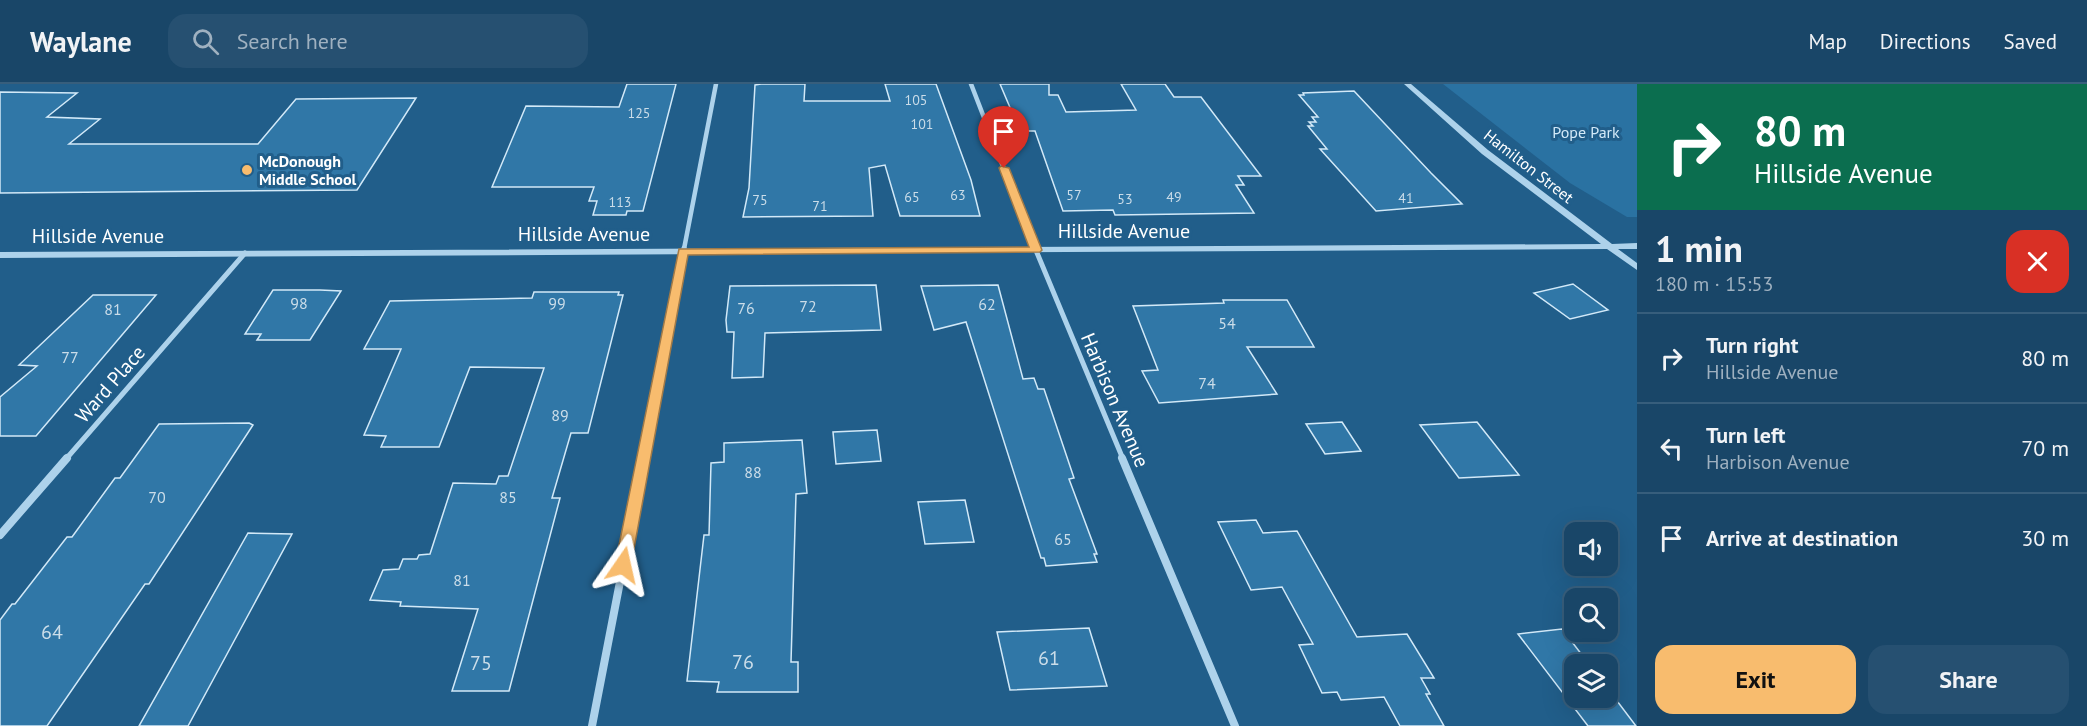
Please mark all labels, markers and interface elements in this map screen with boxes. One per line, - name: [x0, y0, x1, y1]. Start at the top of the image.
- search box: [168, 14, 588, 68]
- text: Waylane: [30, 23, 132, 60]
- icon: search: [189, 25, 222, 58]
- text: Search here: [237, 27, 348, 55]
- text: Map: [1808, 28, 1847, 55]
- text: Directions: [1880, 28, 1971, 55]
- text: Saved: [2004, 28, 2057, 55]
- house number: 105: [905, 91, 927, 109]
- text: 80 m: [1754, 103, 1846, 158]
- house number: 125: [628, 104, 650, 122]
- pin: [978, 106, 1029, 168]
- icon: right: [1655, 108, 1733, 186]
- house number: 101: [911, 115, 933, 133]
- icon: arrive: [987, 115, 1020, 148]
- park label: Pope Park: [1552, 122, 1620, 142]
- street label: Hamilton Street: [1480, 125, 1578, 208]
- place label: McDonough Middle School: [259, 151, 357, 189]
- text: Hillside Avenue: [1754, 156, 1933, 190]
- marker: McDonough Middle School: [240, 163, 254, 177]
- house number: 63: [950, 186, 966, 204]
- house number: 57: [1066, 186, 1082, 204]
- house number: 65: [904, 188, 920, 206]
- house number: 49: [1166, 188, 1182, 206]
- house number: 41: [1398, 189, 1414, 207]
- house number: 53: [1117, 190, 1133, 208]
- house number: 75: [752, 191, 768, 209]
- house number: 113: [609, 193, 631, 211]
- house number: 71: [812, 197, 828, 215]
- street label: Hillside Avenue: [1058, 218, 1190, 244]
- street label: Hillside Avenue: [518, 221, 650, 247]
- street label: Hillside Avenue: [32, 223, 164, 249]
- text: 1 min: [1655, 225, 1743, 272]
- button: close: [2006, 230, 2069, 293]
- text: 180 m · 15:53: [1655, 271, 1773, 297]
- house number: 98: [290, 293, 308, 313]
- house number: 99: [548, 293, 566, 313]
- house number: 62: [978, 294, 996, 314]
- house number: 72: [799, 296, 817, 316]
- house number: 76: [737, 298, 755, 318]
- house number: 81: [104, 299, 122, 319]
- house number: 54: [1218, 313, 1236, 333]
- street label: Harbison Avenue: [1075, 329, 1155, 471]
- text: Turn right: [1706, 331, 1798, 359]
- street label: Ward Place: [69, 340, 151, 428]
- icon: right: [1655, 342, 1688, 375]
- text: 80 m: [2021, 344, 2069, 372]
- house number: 77: [61, 347, 79, 367]
- text: Hillside Avenue: [1706, 359, 1838, 385]
- house number: 74: [1198, 373, 1216, 393]
- house number: 89: [551, 405, 569, 425]
- text: Turn left: [1706, 421, 1786, 449]
- icon: left: [1655, 432, 1688, 465]
- text: 70 m: [2021, 434, 2069, 462]
- text: Harbison Avenue: [1706, 449, 1850, 475]
- house number: 88: [744, 462, 762, 482]
- house number: 70: [148, 487, 166, 507]
- house number: 85: [499, 487, 517, 507]
- map controls: [1564, 522, 1618, 708]
- button: sound: [1564, 522, 1618, 576]
- icon: arrive: [1655, 522, 1688, 555]
- text: Arrive at destination: [1706, 524, 1898, 552]
- text: 30 m: [2021, 524, 2069, 552]
- house number: 65: [1054, 529, 1072, 549]
- position arrow: [591, 533, 655, 597]
- house number: 81: [453, 570, 471, 590]
- button: search: [1564, 588, 1618, 642]
- house number: 64: [41, 619, 63, 645]
- house number: 61: [1038, 645, 1060, 671]
- button: Exit: [1655, 645, 1856, 714]
- button: Share: [1868, 645, 2069, 714]
- house number: 76: [732, 649, 754, 675]
- house number: 75: [470, 650, 492, 676]
- button: layers: [1564, 654, 1618, 708]

